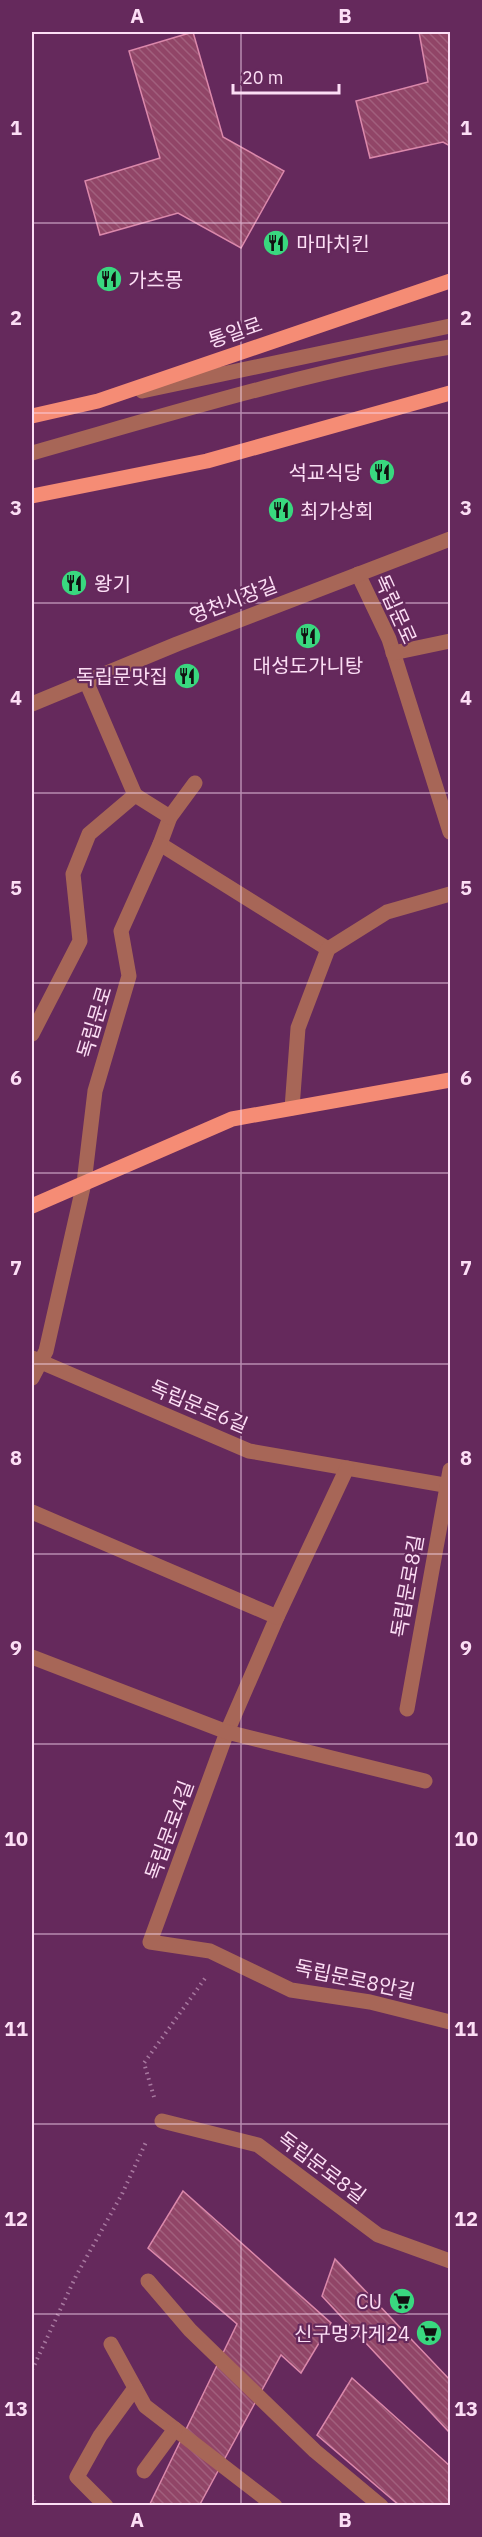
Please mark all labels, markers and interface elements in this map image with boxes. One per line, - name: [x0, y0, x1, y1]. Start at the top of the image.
- text: A: [130, 2, 144, 29]
- text: B: [338, 2, 352, 29]
- scale bar: [233, 57, 340, 95]
- text: 20 m: [242, 66, 284, 89]
- text: 1: [10, 114, 22, 141]
- text: 1: [460, 114, 472, 141]
- restaurant icon: 마마치킨: [261, 228, 291, 258]
- place label: 마마치킨: [296, 230, 370, 257]
- restaurant icon: 가츠몽: [94, 264, 124, 294]
- place label: 가츠몽: [128, 266, 183, 293]
- text: 2: [10, 304, 22, 331]
- text: 2: [460, 304, 472, 331]
- street label: 통일로: [205, 310, 265, 354]
- restaurant icon: 석교식당: [367, 457, 397, 487]
- place label: 석교식당: [288, 459, 362, 486]
- text: 3: [10, 494, 22, 521]
- text: 3: [460, 494, 472, 521]
- restaurant icon: 최가상회: [266, 495, 296, 525]
- place label: 최가상회: [300, 497, 374, 524]
- restaurant icon: 왕기: [59, 568, 89, 598]
- place label: 왕기: [94, 570, 131, 597]
- street label: 독립문로: [369, 570, 423, 648]
- street label: 영천시장길: [185, 571, 281, 629]
- restaurant icon: 대성도가니탕: [293, 621, 323, 651]
- place label: 대성도가니탕: [253, 652, 363, 679]
- restaurant icon: 독립문맛집: [172, 661, 202, 691]
- place label: 독립문맛집: [76, 663, 168, 690]
- text: 4: [10, 684, 22, 711]
- text: 4: [460, 684, 472, 711]
- text: 5: [10, 874, 22, 901]
- text: 5: [460, 874, 472, 901]
- street label: 독립문로: [70, 983, 118, 1061]
- text: 6: [10, 1064, 22, 1091]
- text: 6: [460, 1064, 472, 1091]
- text: 7: [10, 1254, 22, 1281]
- text: 7: [460, 1254, 472, 1281]
- street label: 독립문로6길: [146, 1373, 252, 1439]
- text: 8: [10, 1444, 22, 1471]
- text: 8: [460, 1444, 472, 1471]
- street label: 독립문로8길: [385, 1532, 429, 1640]
- text: 9: [10, 1634, 22, 1661]
- text: 9: [460, 1634, 472, 1661]
- street label: 독립문로4길: [139, 1777, 199, 1883]
- text: 10: [4, 1825, 28, 1852]
- text: 10: [454, 1825, 478, 1852]
- street label: 독립문로8안길: [292, 1953, 418, 2005]
- text: 11: [4, 2015, 28, 2042]
- text: 11: [454, 2015, 478, 2042]
- street label: 독립문로8길: [272, 2125, 372, 2209]
- text: 12: [4, 2205, 28, 2232]
- text: 12: [454, 2205, 478, 2232]
- supermarket icon: CU: [387, 2286, 417, 2316]
- place label: CU: [356, 2288, 382, 2315]
- supermarket icon: 신구멍가게24: [414, 2318, 444, 2348]
- place label: 신구멍가게24: [294, 2320, 410, 2347]
- text: 13: [4, 2395, 28, 2422]
- text: 13: [454, 2395, 478, 2422]
- text: A: [130, 2506, 144, 2533]
- text: B: [338, 2506, 352, 2533]

